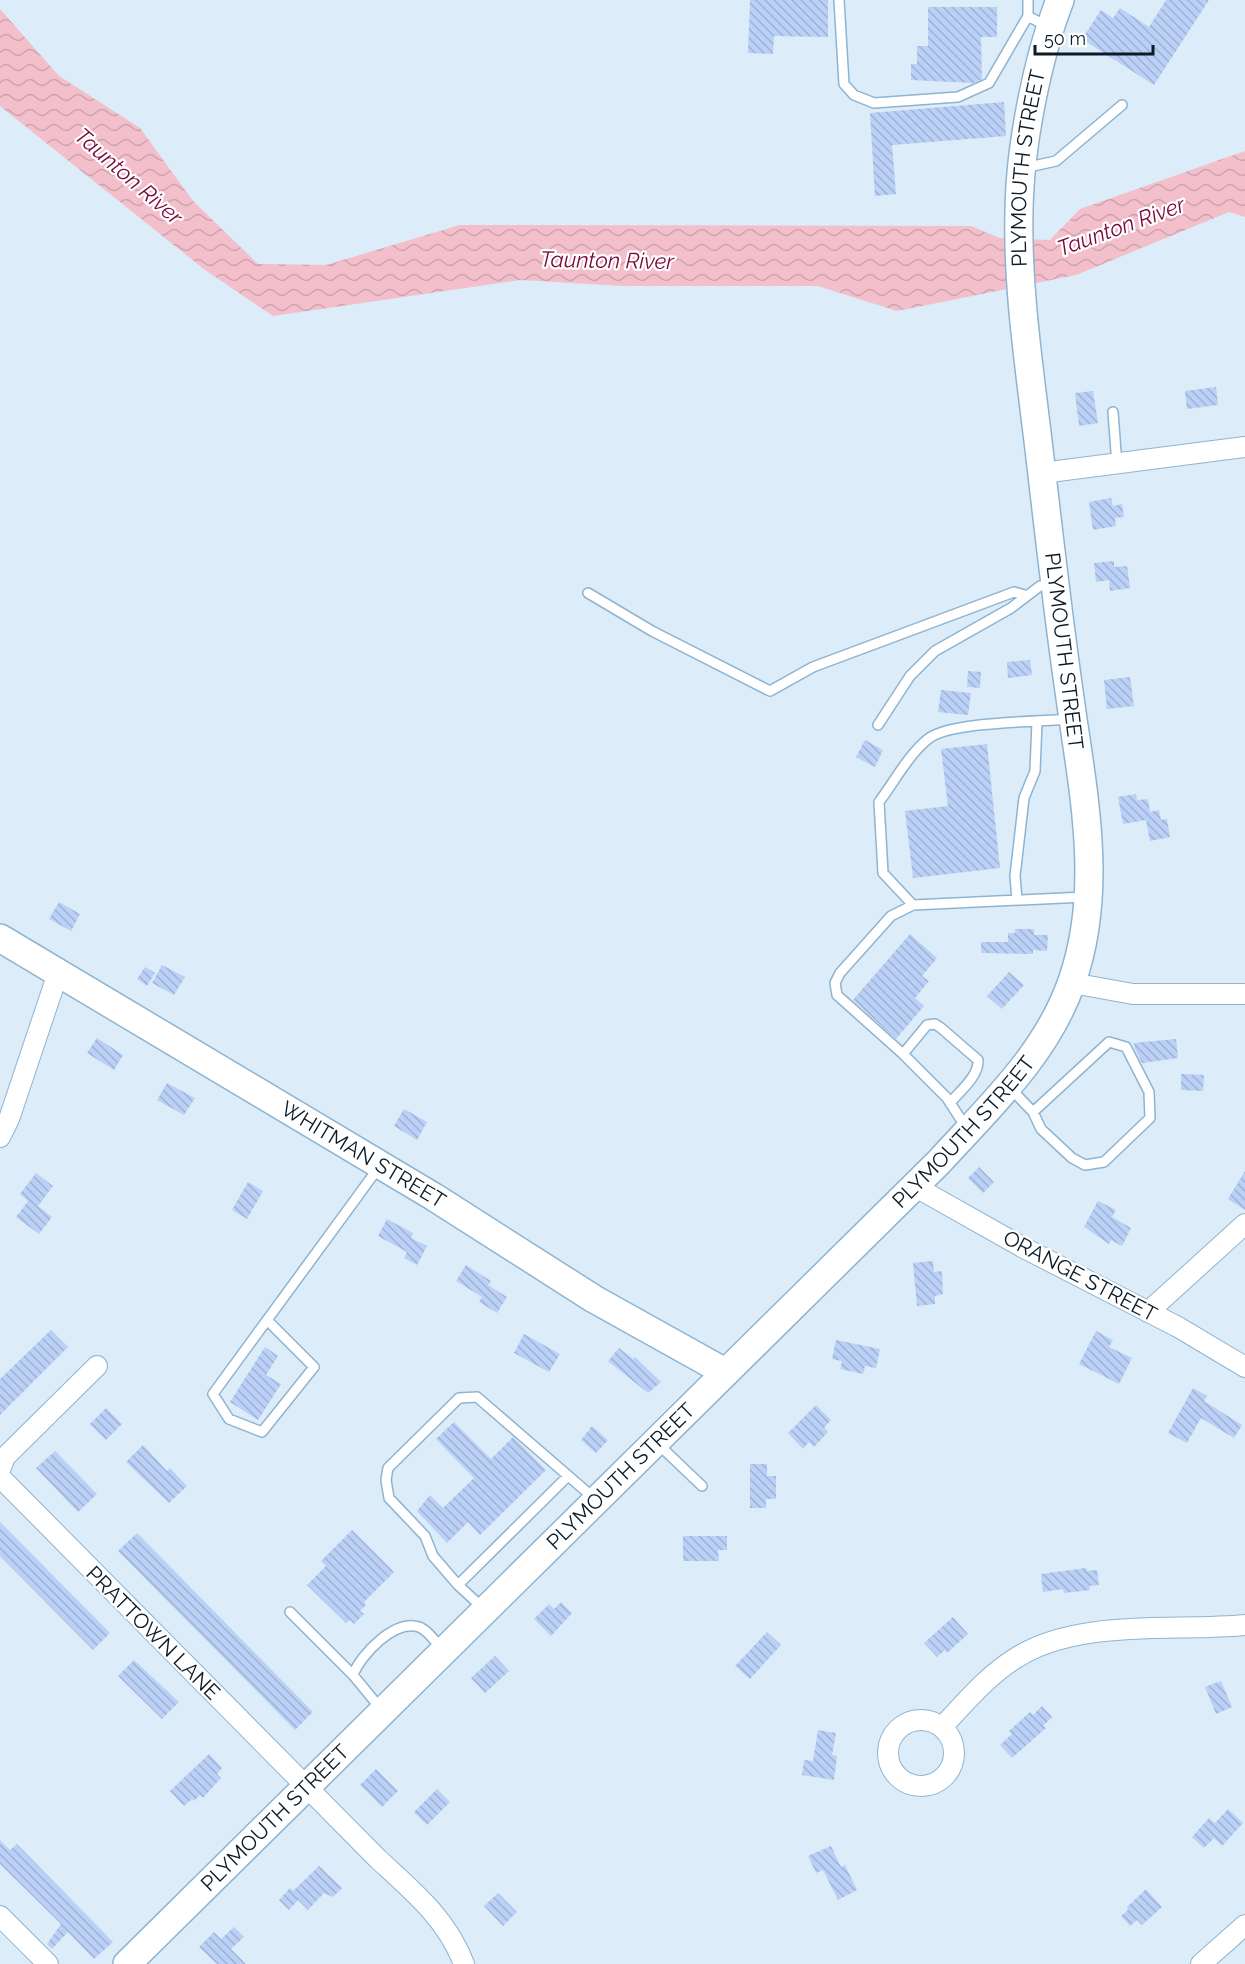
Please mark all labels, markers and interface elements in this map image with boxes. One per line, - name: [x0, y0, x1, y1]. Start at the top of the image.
- scale bar: [1035, 18, 1154, 56]
- text: 50 m: [1044, 28, 1086, 49]
- street label: PLYMOUTH STREET: [1006, 67, 1050, 267]
- water label: Taunton River: [70, 122, 189, 231]
- water label: Taunton River: [1054, 190, 1190, 261]
- water label: Taunton River: [540, 246, 676, 274]
- street label: PLYMOUTH STREET: [1040, 551, 1089, 751]
- street label: PLYMOUTH STREET: [887, 1051, 1040, 1213]
- street label: WHITMAN STREET: [277, 1096, 451, 1213]
- street label: ORANGE STREET: [999, 1224, 1162, 1327]
- street label: PLYMOUTH STREET: [541, 1397, 700, 1554]
- street label: PRATTOWN LANE: [81, 1561, 225, 1705]
- street label: PLYMOUTH STREET: [195, 1739, 354, 1896]

